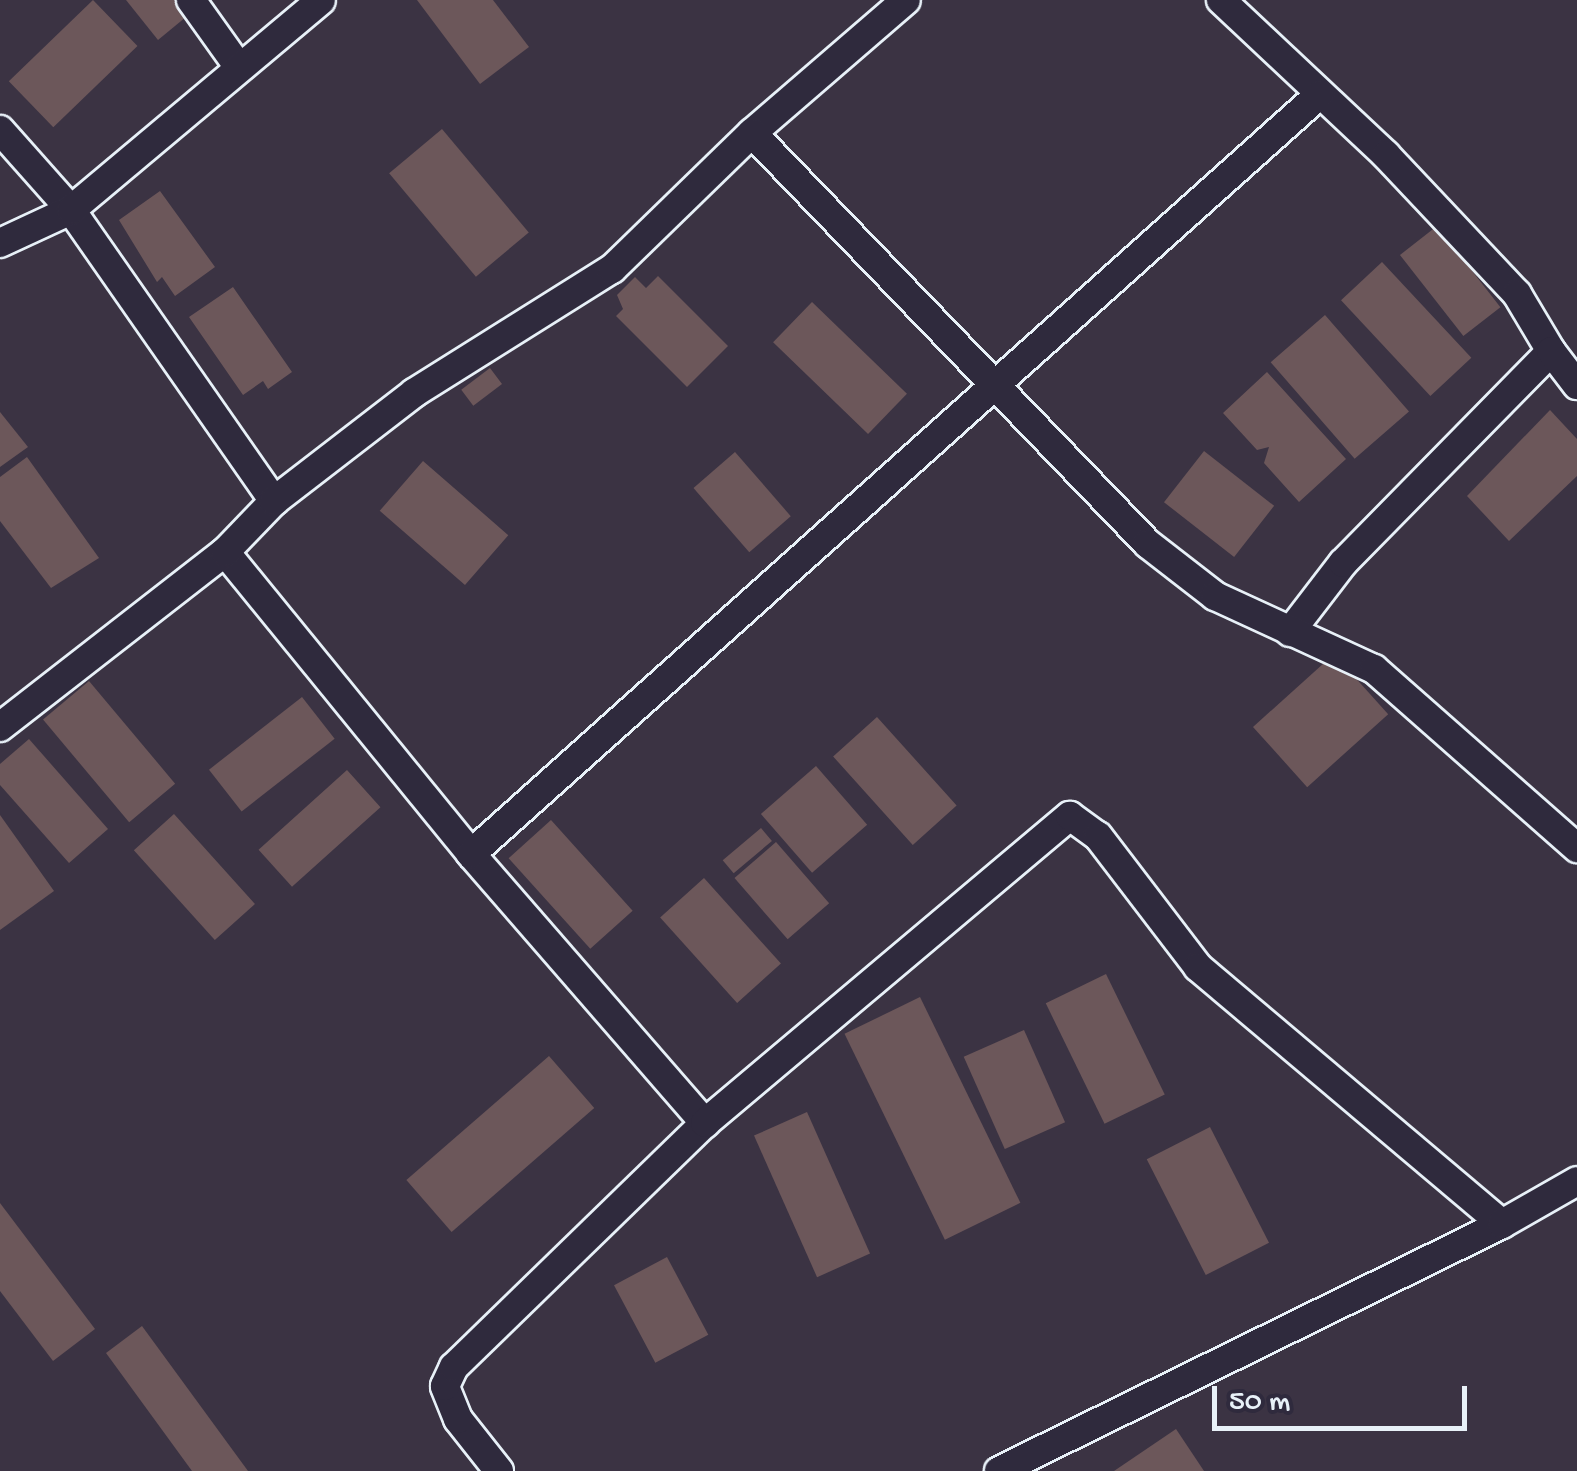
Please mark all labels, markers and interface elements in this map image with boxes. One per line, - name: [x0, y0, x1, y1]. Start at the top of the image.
- scale bar: [1217, 1366, 1472, 1428]
- text: 50 m: [1229, 1386, 1290, 1421]

